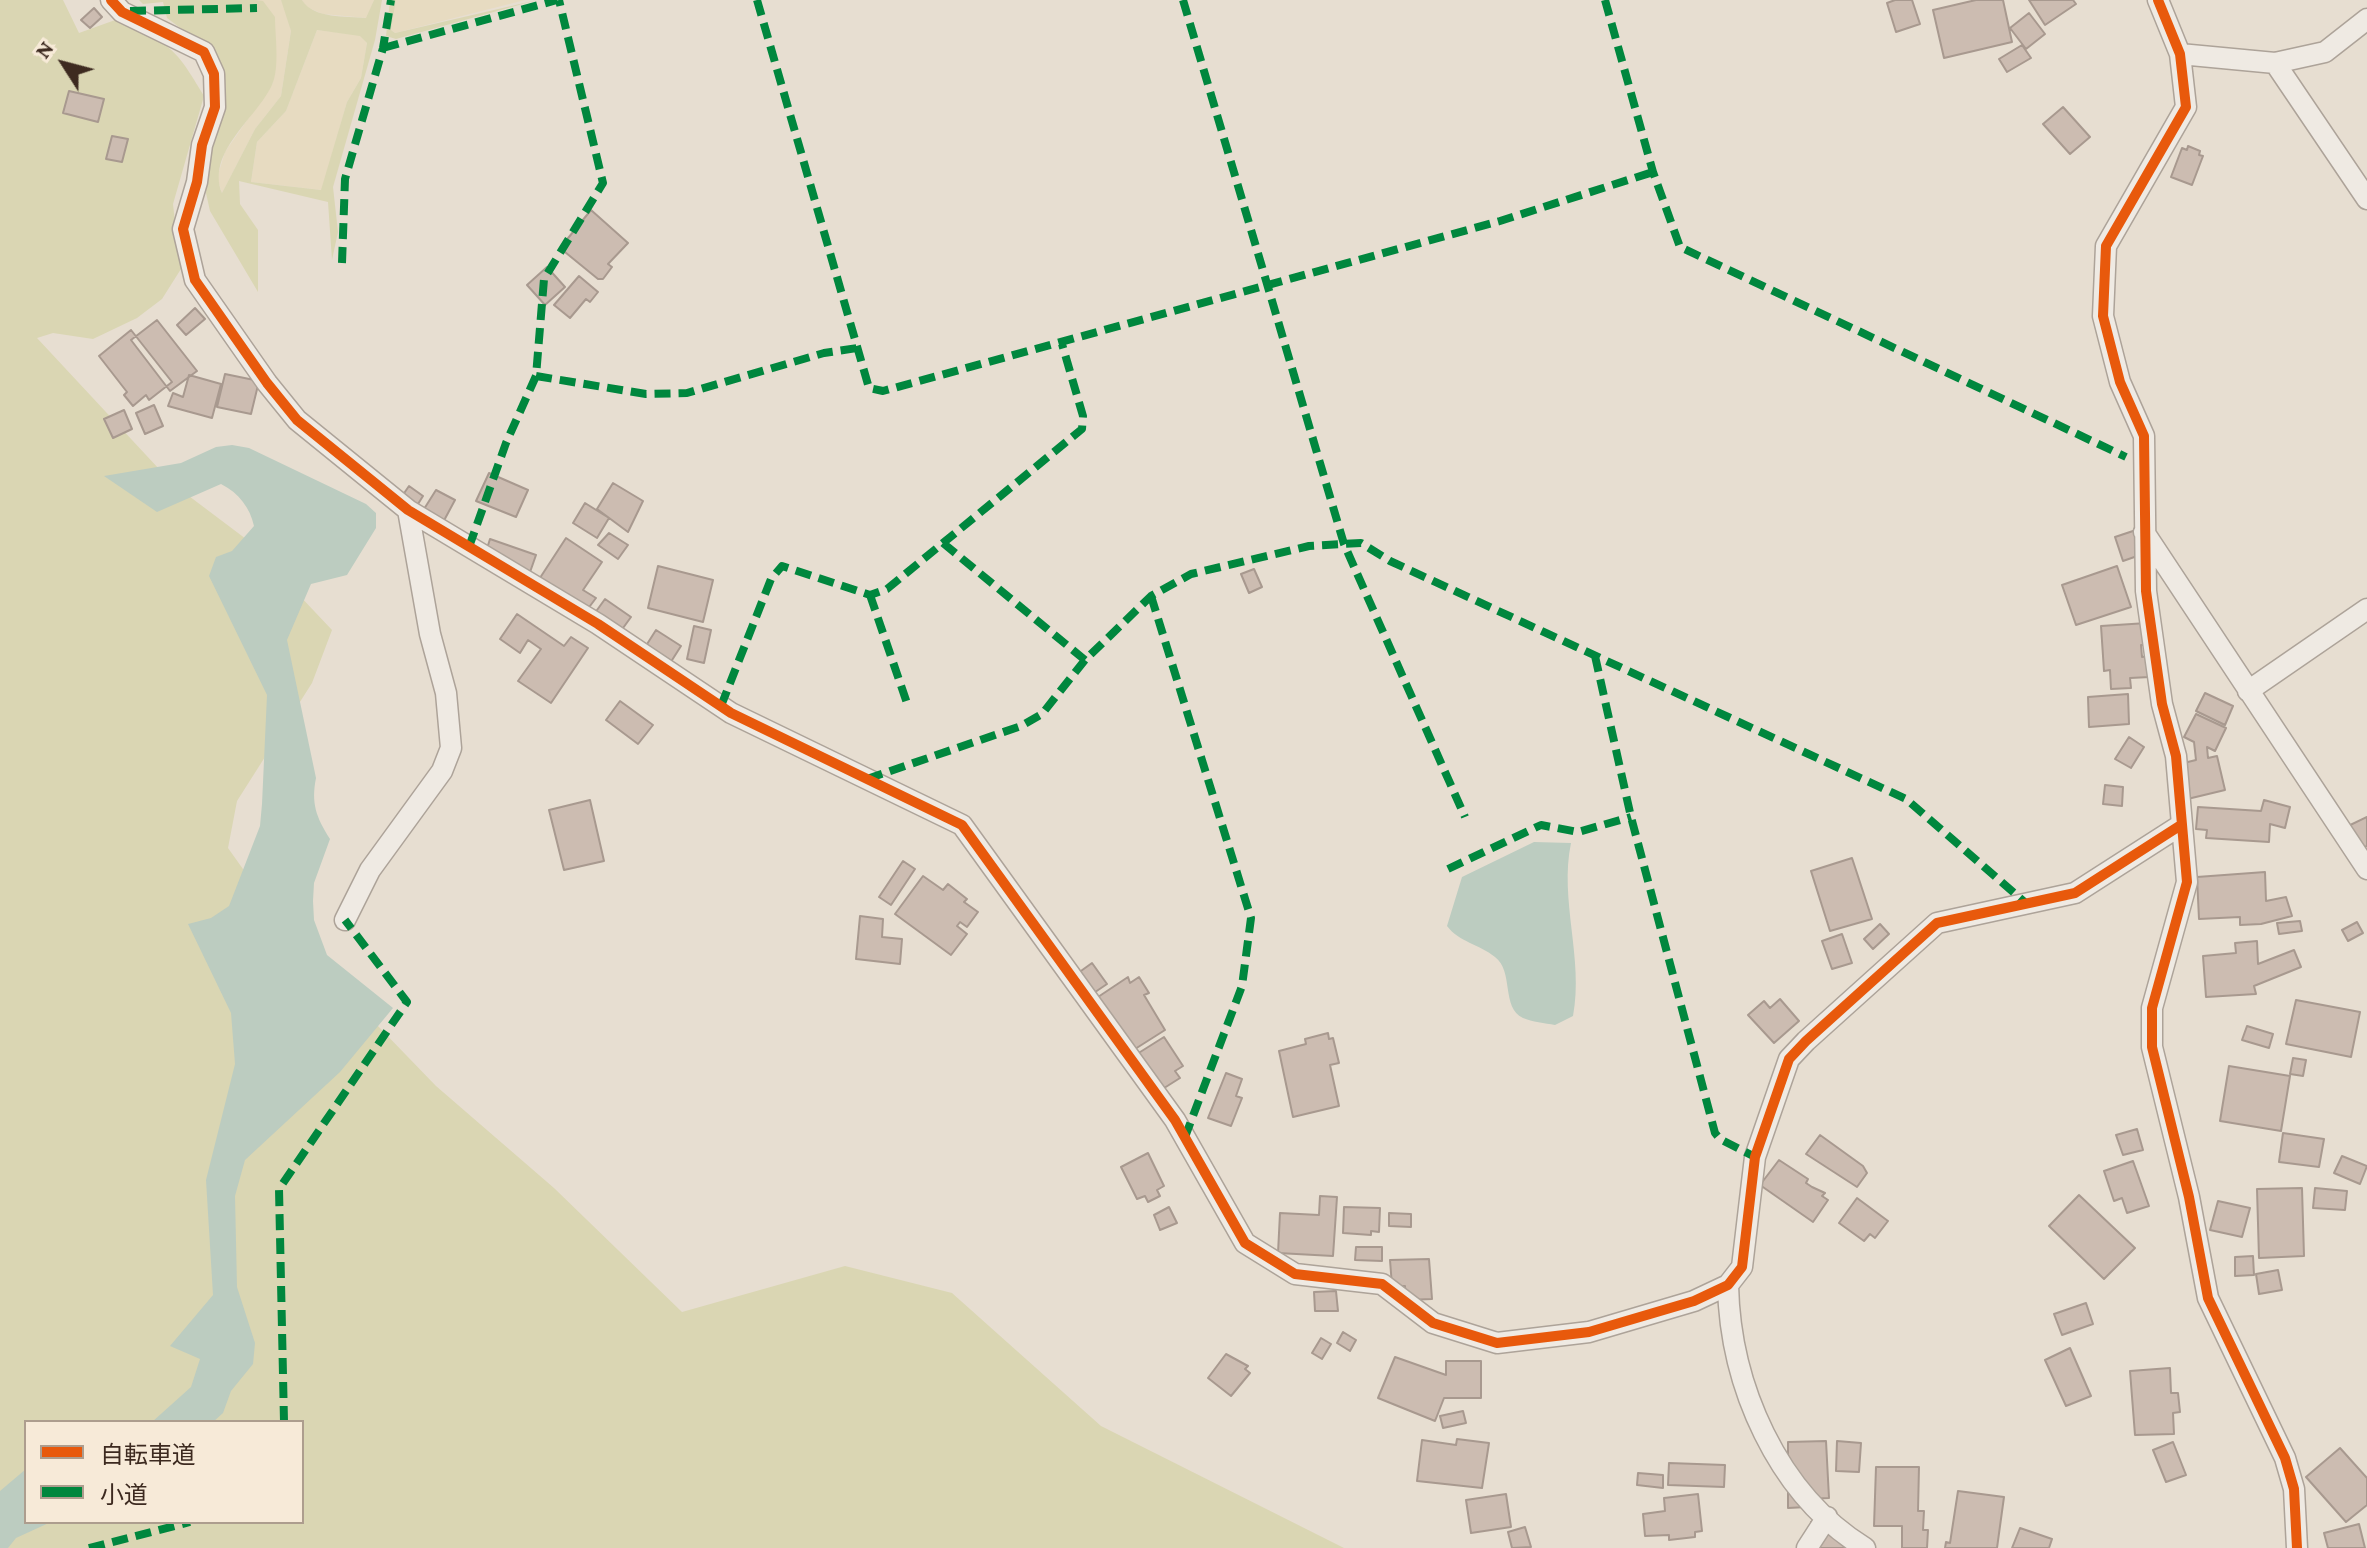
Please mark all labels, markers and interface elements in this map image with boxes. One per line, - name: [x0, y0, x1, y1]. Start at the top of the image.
- north arrow: [24, 24, 104, 104]
- text: N: [30, 36, 59, 63]
- legend: [24, 1420, 304, 1524]
- text: 自転車道: [100, 1441, 196, 1468]
- text: 小道: [100, 1481, 148, 1508]

